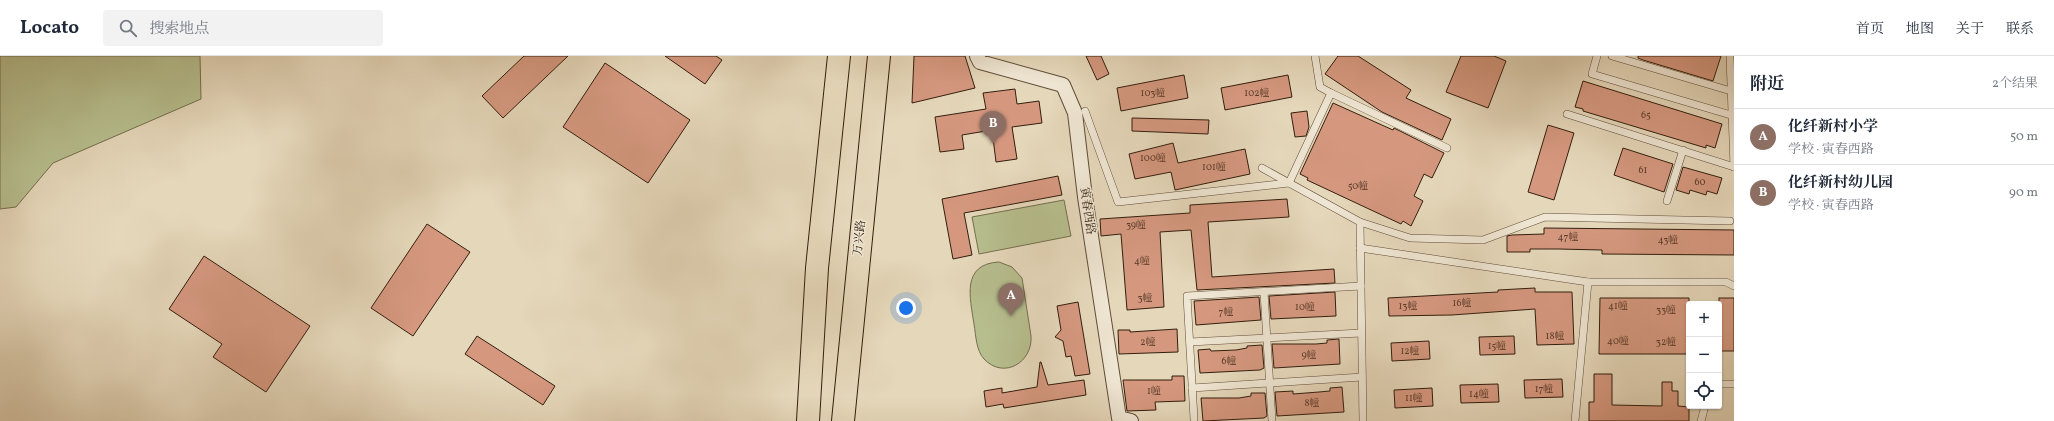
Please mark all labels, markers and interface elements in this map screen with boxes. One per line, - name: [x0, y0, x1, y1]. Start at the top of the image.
- search box: [103, 10, 383, 46]
- text: Locato: [20, 15, 79, 41]
- icon: search: [117, 17, 139, 39]
- text: 搜索地点: [149, 19, 209, 40]
- text: 首页: [1856, 20, 1884, 39]
- text: 地图: [1906, 20, 1934, 39]
- text: 关于: [1956, 20, 1984, 39]
- text: 联系: [2006, 20, 2034, 39]
- text: 附近: [1750, 73, 1784, 96]
- text: 2个结果: [1992, 75, 2038, 93]
- house number: 103幢: [1141, 86, 1165, 100]
- house number: 102幢: [1244, 86, 1270, 100]
- house number: 65: [1641, 108, 1651, 122]
- pin: B: [980, 111, 1006, 144]
- text: 化纤新村小学: [1788, 117, 1878, 138]
- text: A: [1758, 128, 1768, 146]
- text: 50 m: [2010, 128, 2038, 146]
- text: 学校 · 寅春西路: [1788, 141, 1874, 159]
- house number: 100幢: [1140, 151, 1166, 165]
- house number: 101幢: [1202, 160, 1226, 174]
- house number: 61: [1639, 163, 1648, 177]
- text: 化纤新村幼儿园: [1788, 173, 1893, 194]
- house number: 60: [1694, 175, 1706, 189]
- house number: 50幢: [1348, 179, 1368, 193]
- text: B: [1759, 184, 1767, 202]
- text: 90 m: [2009, 184, 2038, 202]
- street label: 寅春西路: [1076, 186, 1098, 236]
- text: 学校 · 寅春西路: [1788, 197, 1874, 215]
- house number: 39幢: [1126, 218, 1146, 232]
- street label: 万兴路: [850, 219, 870, 257]
- house number: 47幢: [1558, 230, 1578, 244]
- house number: 43幢: [1658, 233, 1678, 247]
- house number: 4幢: [1134, 254, 1150, 268]
- pin: A: [998, 283, 1024, 316]
- house number: 3幢: [1137, 291, 1153, 305]
- house number: 16幢: [1453, 296, 1471, 310]
- your location: [896, 298, 916, 318]
- house number: 13幢: [1398, 299, 1418, 313]
- house number: 41幢: [1608, 299, 1628, 313]
- house number: 10幢: [1295, 300, 1315, 314]
- map controls: [1686, 301, 1722, 409]
- button: +: [1686, 301, 1722, 337]
- house number: 33幢: [1656, 303, 1676, 317]
- house number: 7幢: [1219, 305, 1233, 319]
- house number: 18幢: [1546, 329, 1564, 343]
- house number: 40幢: [1607, 334, 1629, 348]
- house number: 2幢: [1140, 335, 1156, 349]
- house number: 32幢: [1656, 335, 1676, 349]
- button: −: [1686, 337, 1722, 373]
- house number: 15幢: [1488, 339, 1506, 353]
- house number: 12幢: [1400, 344, 1420, 358]
- house number: 9幢: [1301, 348, 1317, 362]
- house number: 6幢: [1221, 354, 1237, 368]
- button: locate: [1686, 373, 1722, 409]
- house number: 17幢: [1535, 382, 1553, 396]
- house number: 1幢: [1147, 384, 1161, 398]
- house number: 14幢: [1469, 387, 1489, 401]
- house number: 11幢: [1405, 391, 1423, 405]
- house number: 8幢: [1304, 396, 1320, 410]

